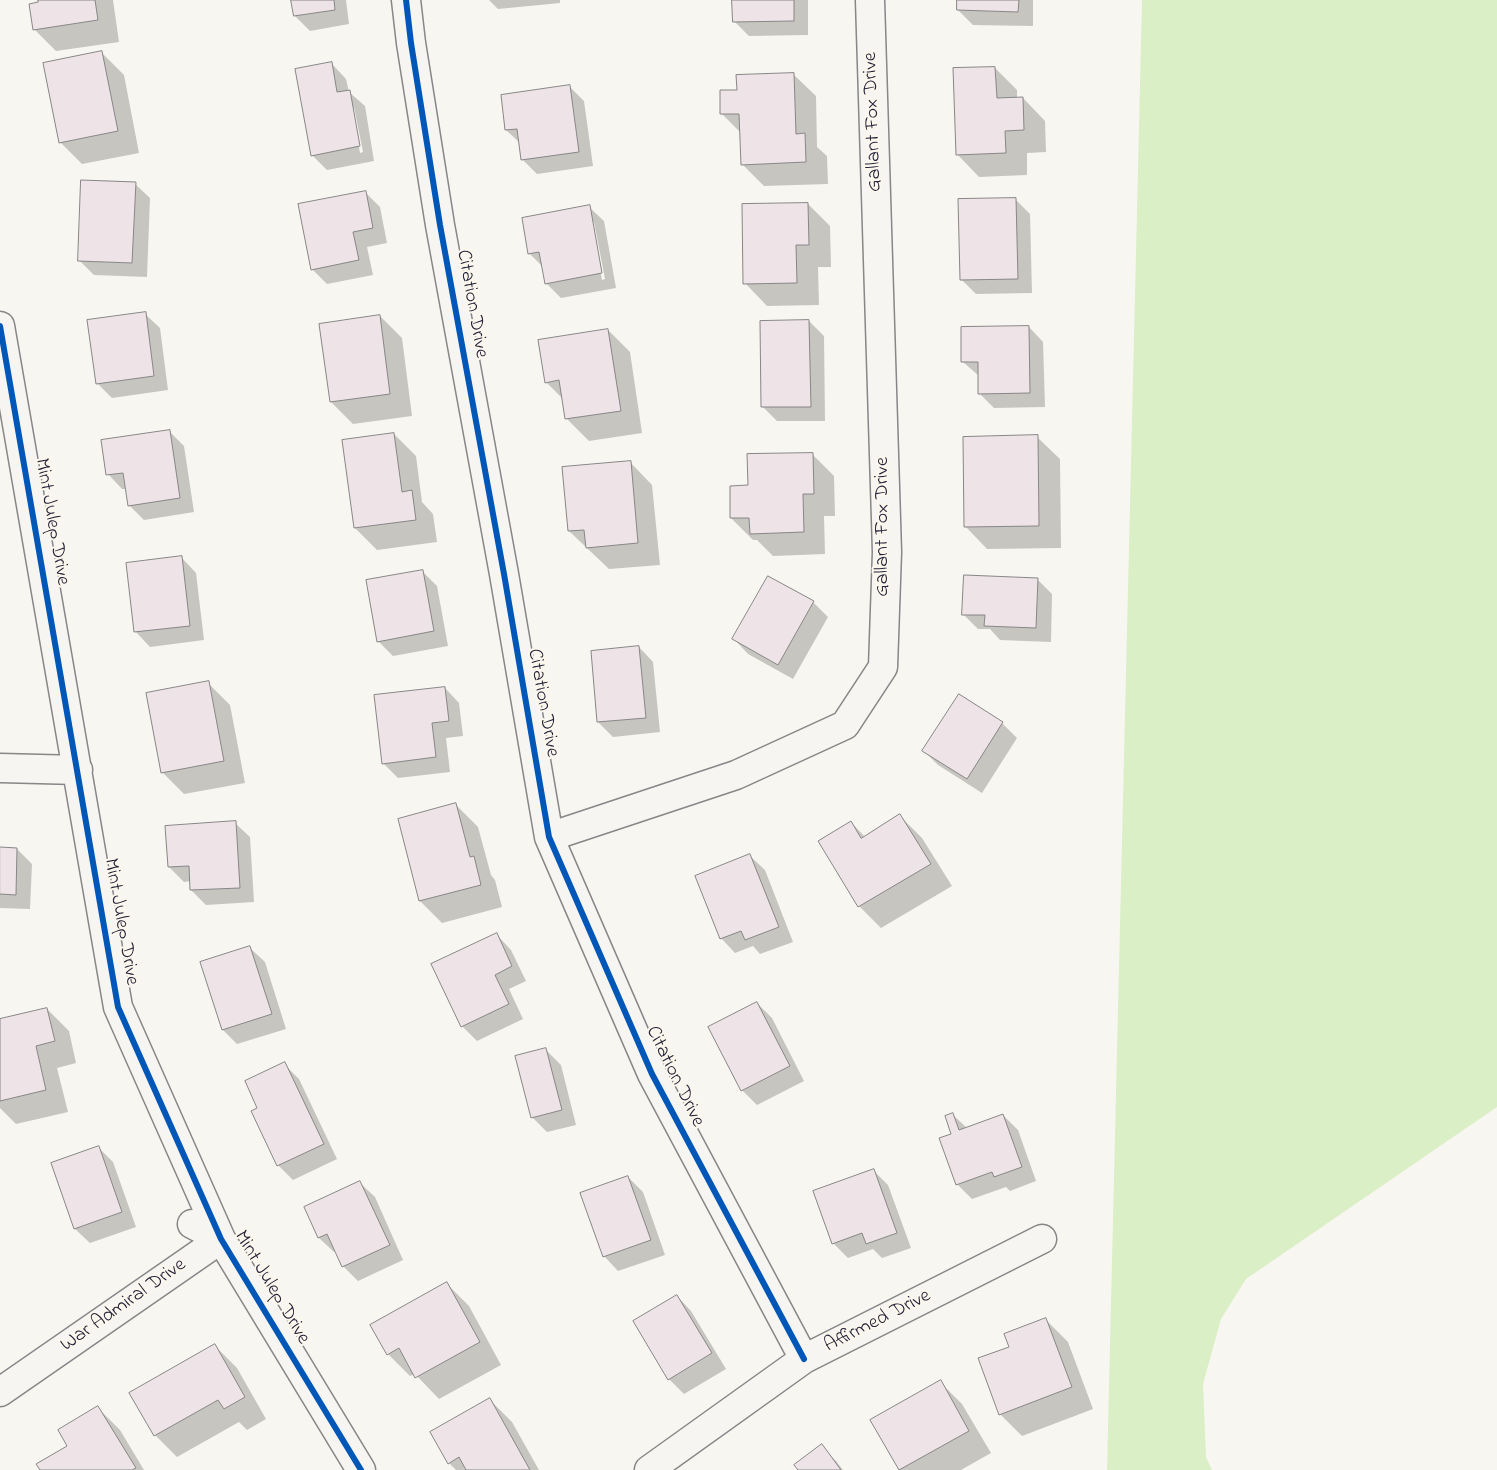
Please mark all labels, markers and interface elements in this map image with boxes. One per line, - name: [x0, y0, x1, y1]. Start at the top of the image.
- street label: Gallant Fox Drive: [860, 52, 888, 192]
- street label: Citation Drive: [450, 248, 492, 360]
- street label: Mint Julep Drive: [28, 457, 74, 587]
- street label: Gallant Fox Drive: [872, 457, 896, 597]
- street label: Citation Drive: [521, 647, 563, 759]
- street label: Mint Julep Drive: [97, 857, 143, 987]
- street label: Citation Drive: [639, 1023, 709, 1131]
- street label: Mint Julep Drive: [228, 1227, 314, 1349]
- street label: War Admiral Drive: [57, 1254, 191, 1358]
- street label: Affirmed Drive: [821, 1285, 935, 1359]

